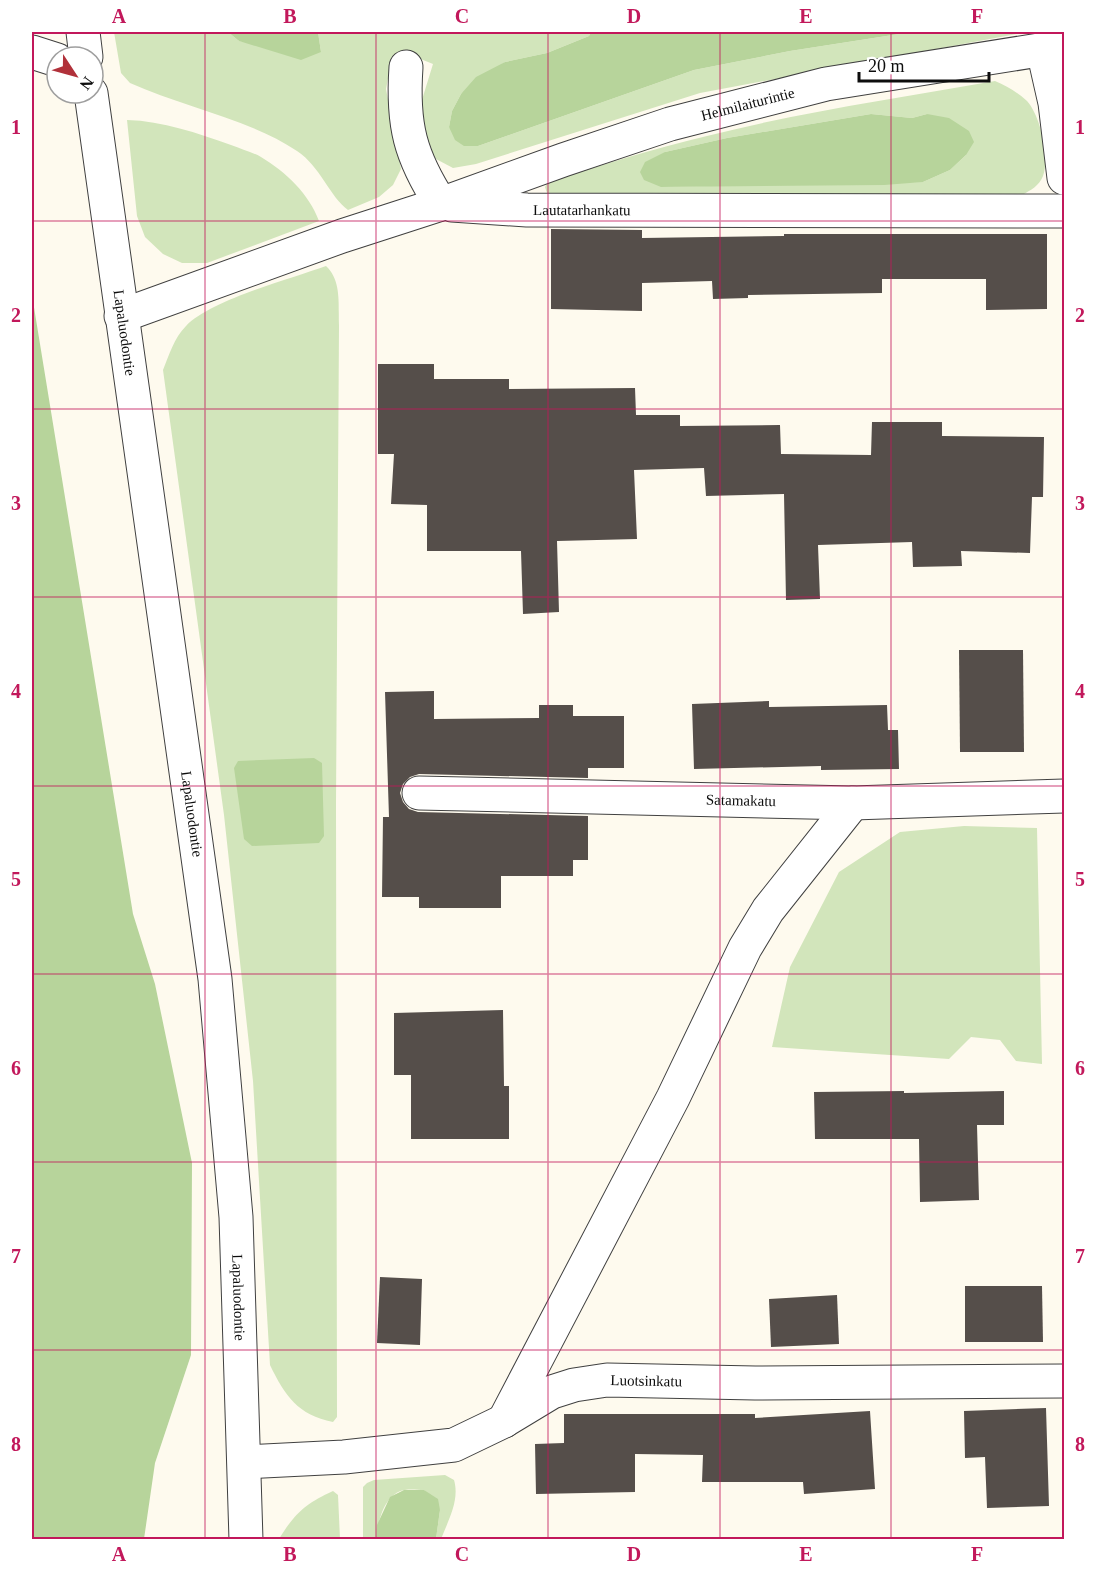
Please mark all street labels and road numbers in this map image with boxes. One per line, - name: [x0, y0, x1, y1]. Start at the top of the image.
- street label: Helmilaiturintie: [699, 84, 797, 124]
- street label: Lautatarhankatu: [533, 202, 631, 218]
- street label: Lapaluodontie: [111, 289, 139, 377]
- street label: Lapaluodontie: [178, 770, 206, 858]
- street label: Satamakatu: [706, 792, 777, 809]
- street label: Lapaluodontie: [229, 1254, 248, 1341]
- street label: Luotsinkatu: [610, 1372, 683, 1390]

